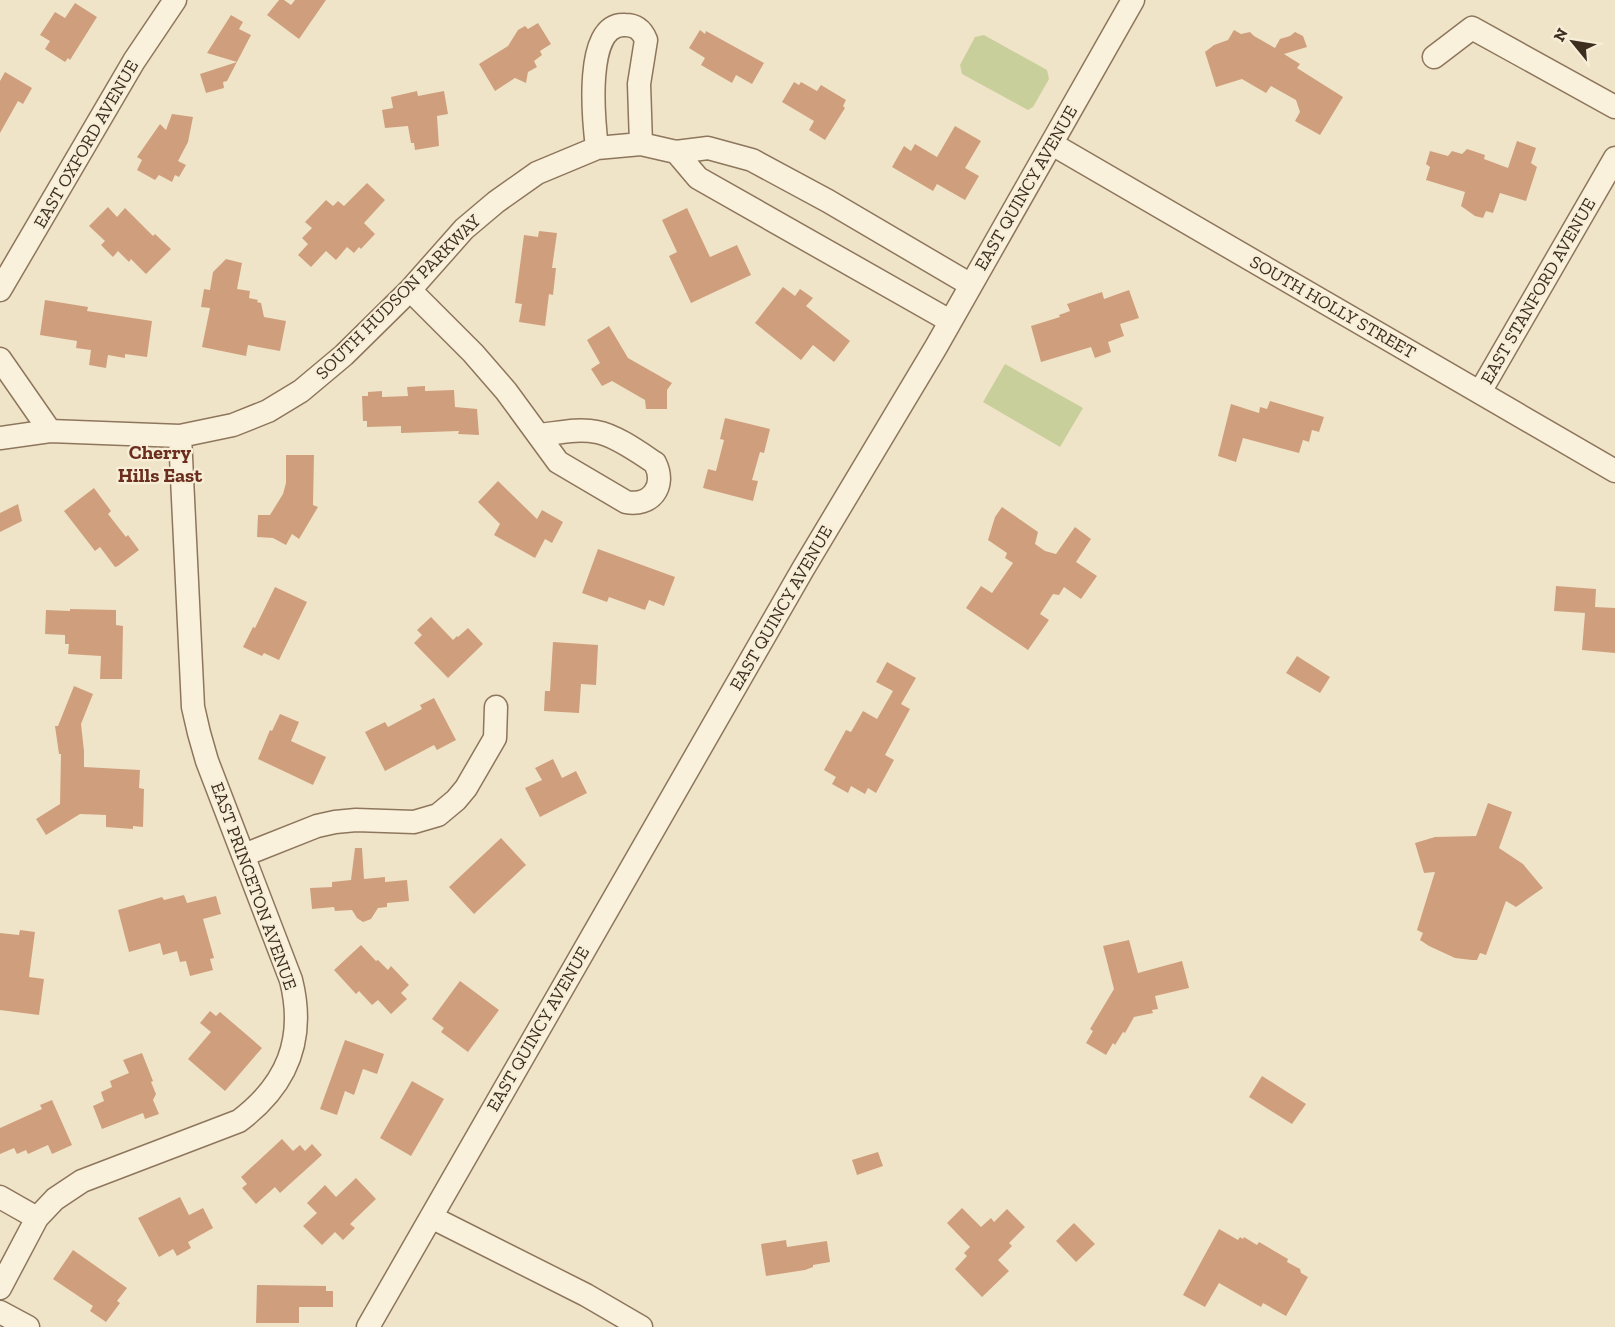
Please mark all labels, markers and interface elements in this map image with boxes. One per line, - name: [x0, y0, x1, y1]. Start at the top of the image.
- north arrow: [1543, 12, 1603, 72]
- text: N: [1549, 25, 1572, 45]
- street label: EAST OXFORD AVENUE: [29, 56, 143, 232]
- street label: EAST QUINCY AVENUE: [970, 102, 1082, 274]
- street label: EAST STANFORD AVENUE: [1476, 194, 1600, 388]
- street label: SOUTH HUDSON PARKWAY: [311, 210, 485, 384]
- street label: SOUTH HOLLY STREET: [1246, 250, 1420, 364]
- district label: Cherry Hills East: [118, 440, 203, 487]
- street label: EAST QUINCY AVENUE: [725, 522, 837, 694]
- street label: EAST PRINCETON AVENUE: [206, 779, 302, 993]
- street label: EAST QUINCY AVENUE: [482, 943, 594, 1115]

